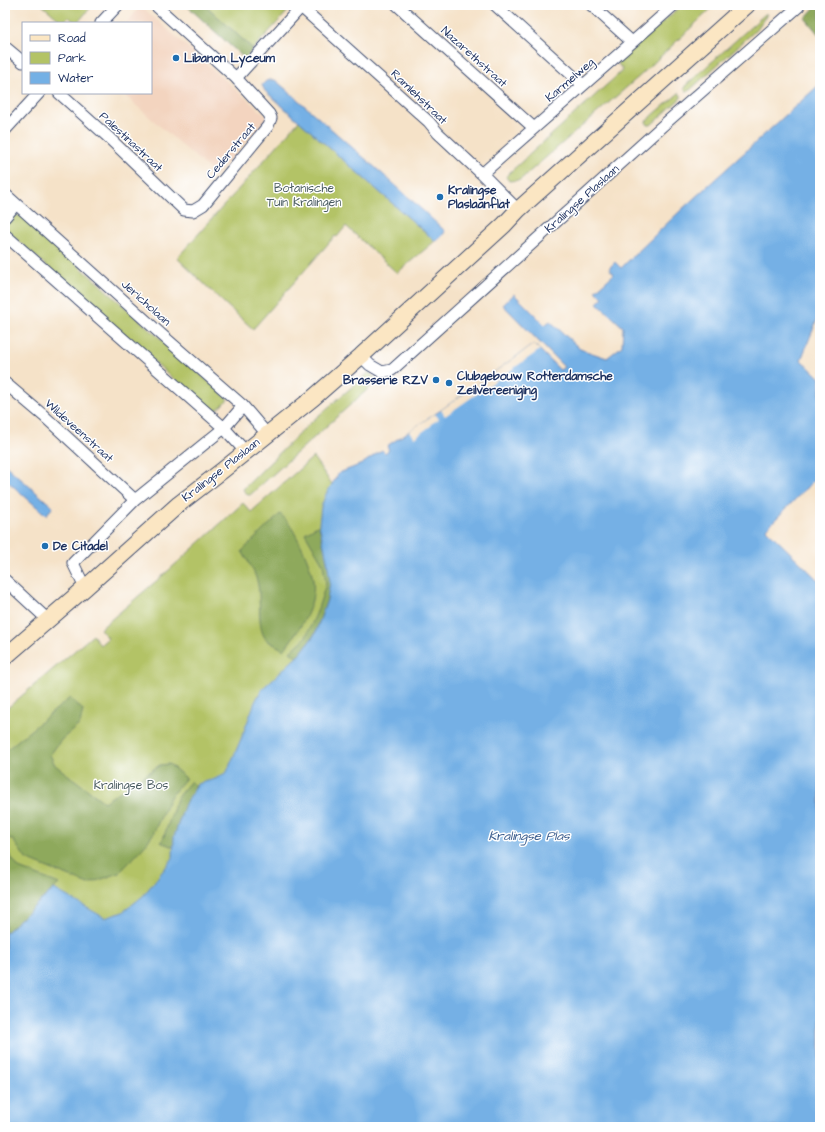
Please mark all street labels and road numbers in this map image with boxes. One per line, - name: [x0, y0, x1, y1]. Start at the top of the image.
- street label: Nazarethstraat: [437, 23, 511, 92]
- street label: Karmelweg: [542, 54, 599, 107]
- street label: Ramlehstraat: [387, 66, 451, 129]
- street label: Palestinastraat: [95, 108, 167, 176]
- street label: Cederstraat: [202, 119, 260, 183]
- street label: Kralingse Plaslaan: [541, 161, 624, 238]
- street label: Jericholaan: [117, 276, 175, 330]
- street label: Wildeveenstraat: [41, 395, 117, 467]
- street label: Kralingse Plaslaan: [178, 434, 264, 507]

